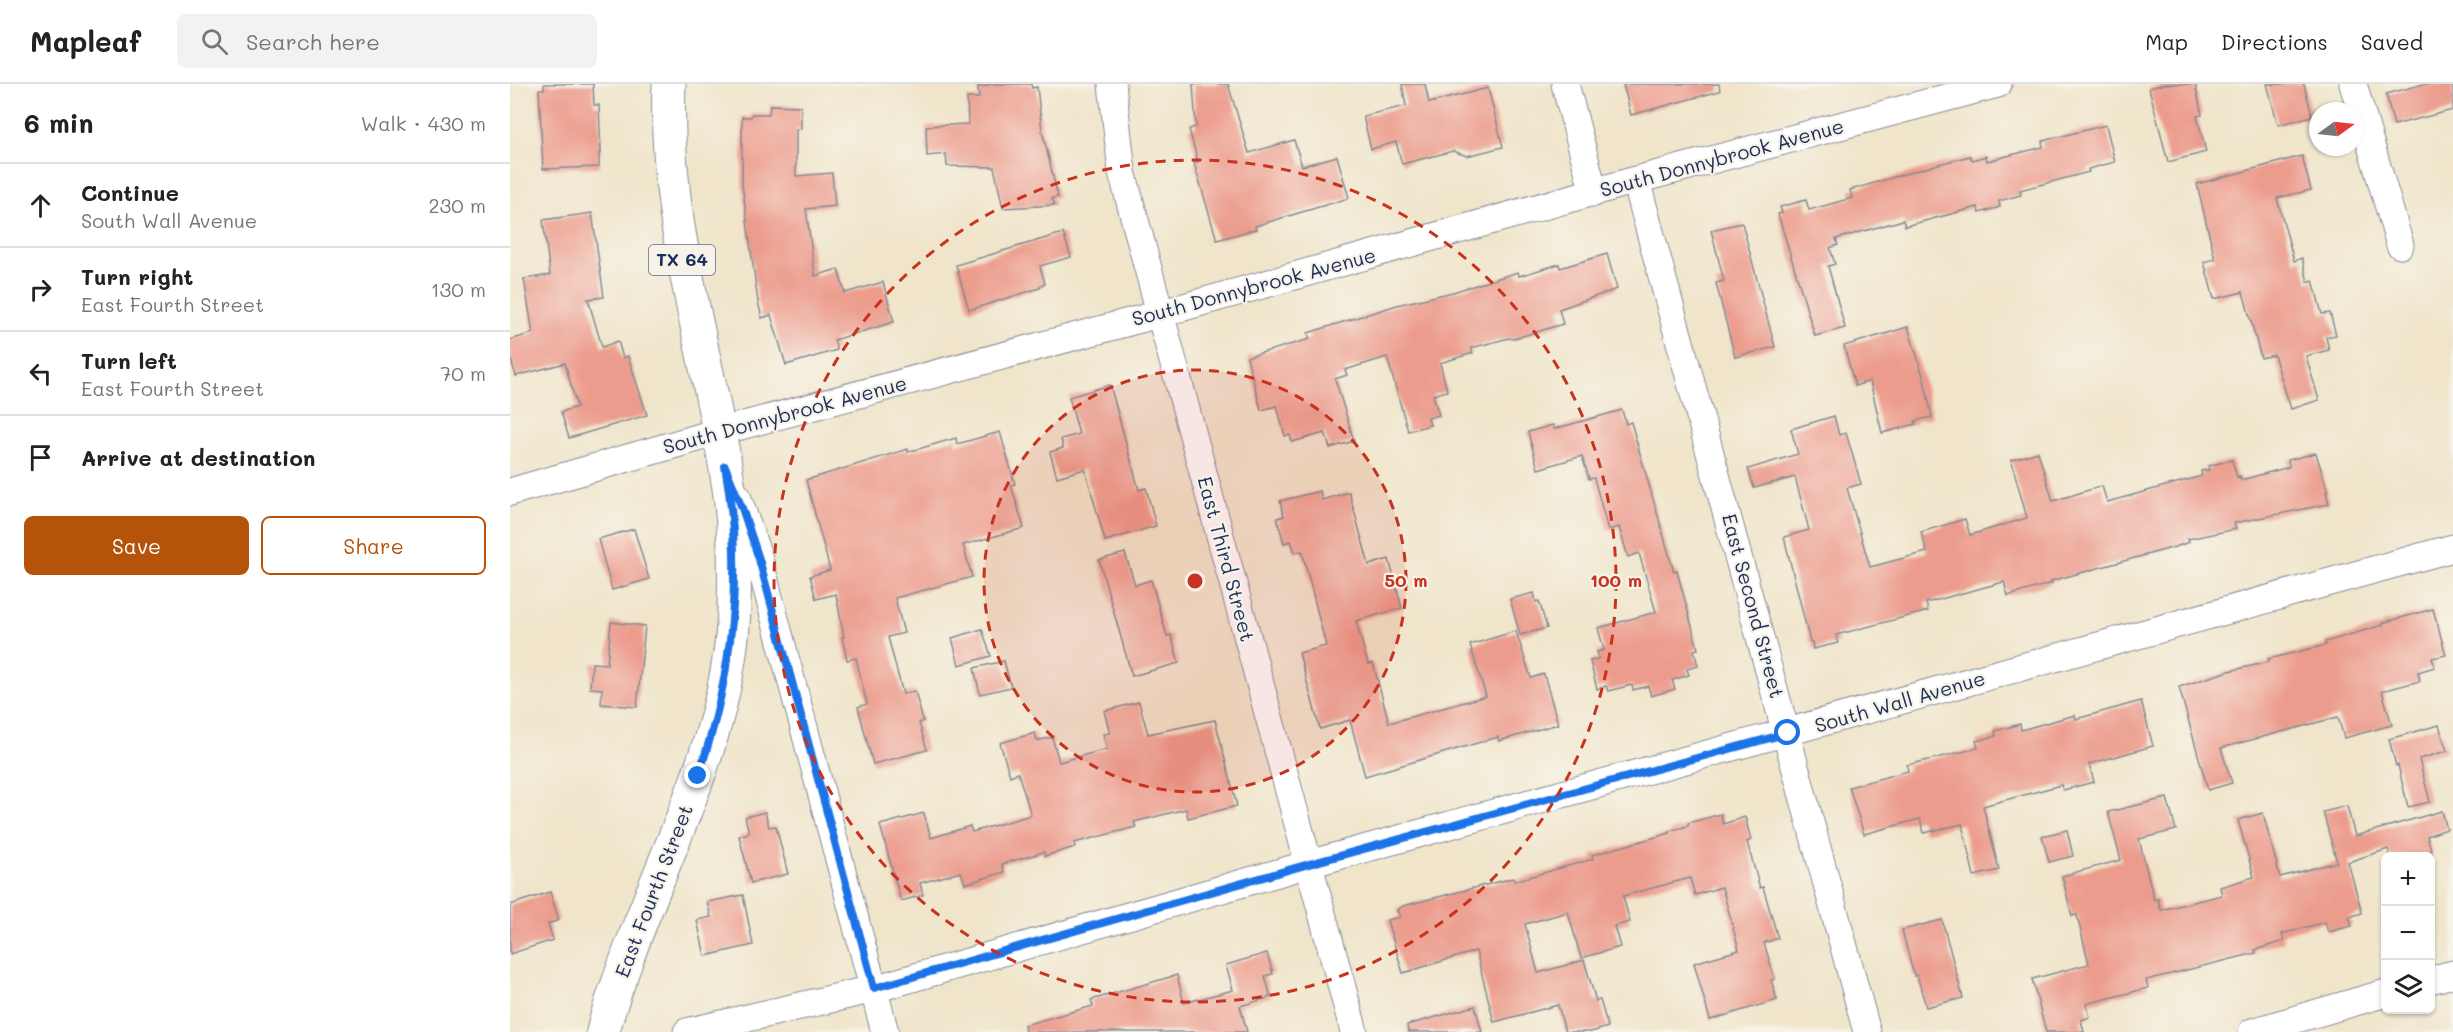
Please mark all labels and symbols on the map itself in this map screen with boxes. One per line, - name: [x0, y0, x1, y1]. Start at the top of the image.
- north arrow: [2309, 102, 2363, 156]
- street label: South Donnybrook Avenue: [1597, 112, 1847, 202]
- street label: South Donnybrook Avenue: [1129, 241, 1379, 331]
- road number: TX 64: [649, 245, 715, 275]
- street label: South Donnybrook Avenue: [660, 369, 910, 459]
- street label: East Third Street: [1192, 473, 1262, 644]
- street label: East Second Street: [1717, 511, 1791, 701]
- text: 50 m: [1385, 568, 1427, 592]
- text: 100 m: [1590, 568, 1642, 592]
- centre of rings: [1185, 571, 1205, 591]
- street label: South Wall Avenue: [1811, 664, 1988, 738]
- route start: [1774, 719, 1800, 745]
- route end: [684, 762, 710, 788]
- street label: East Fourth Street: [608, 801, 698, 981]

